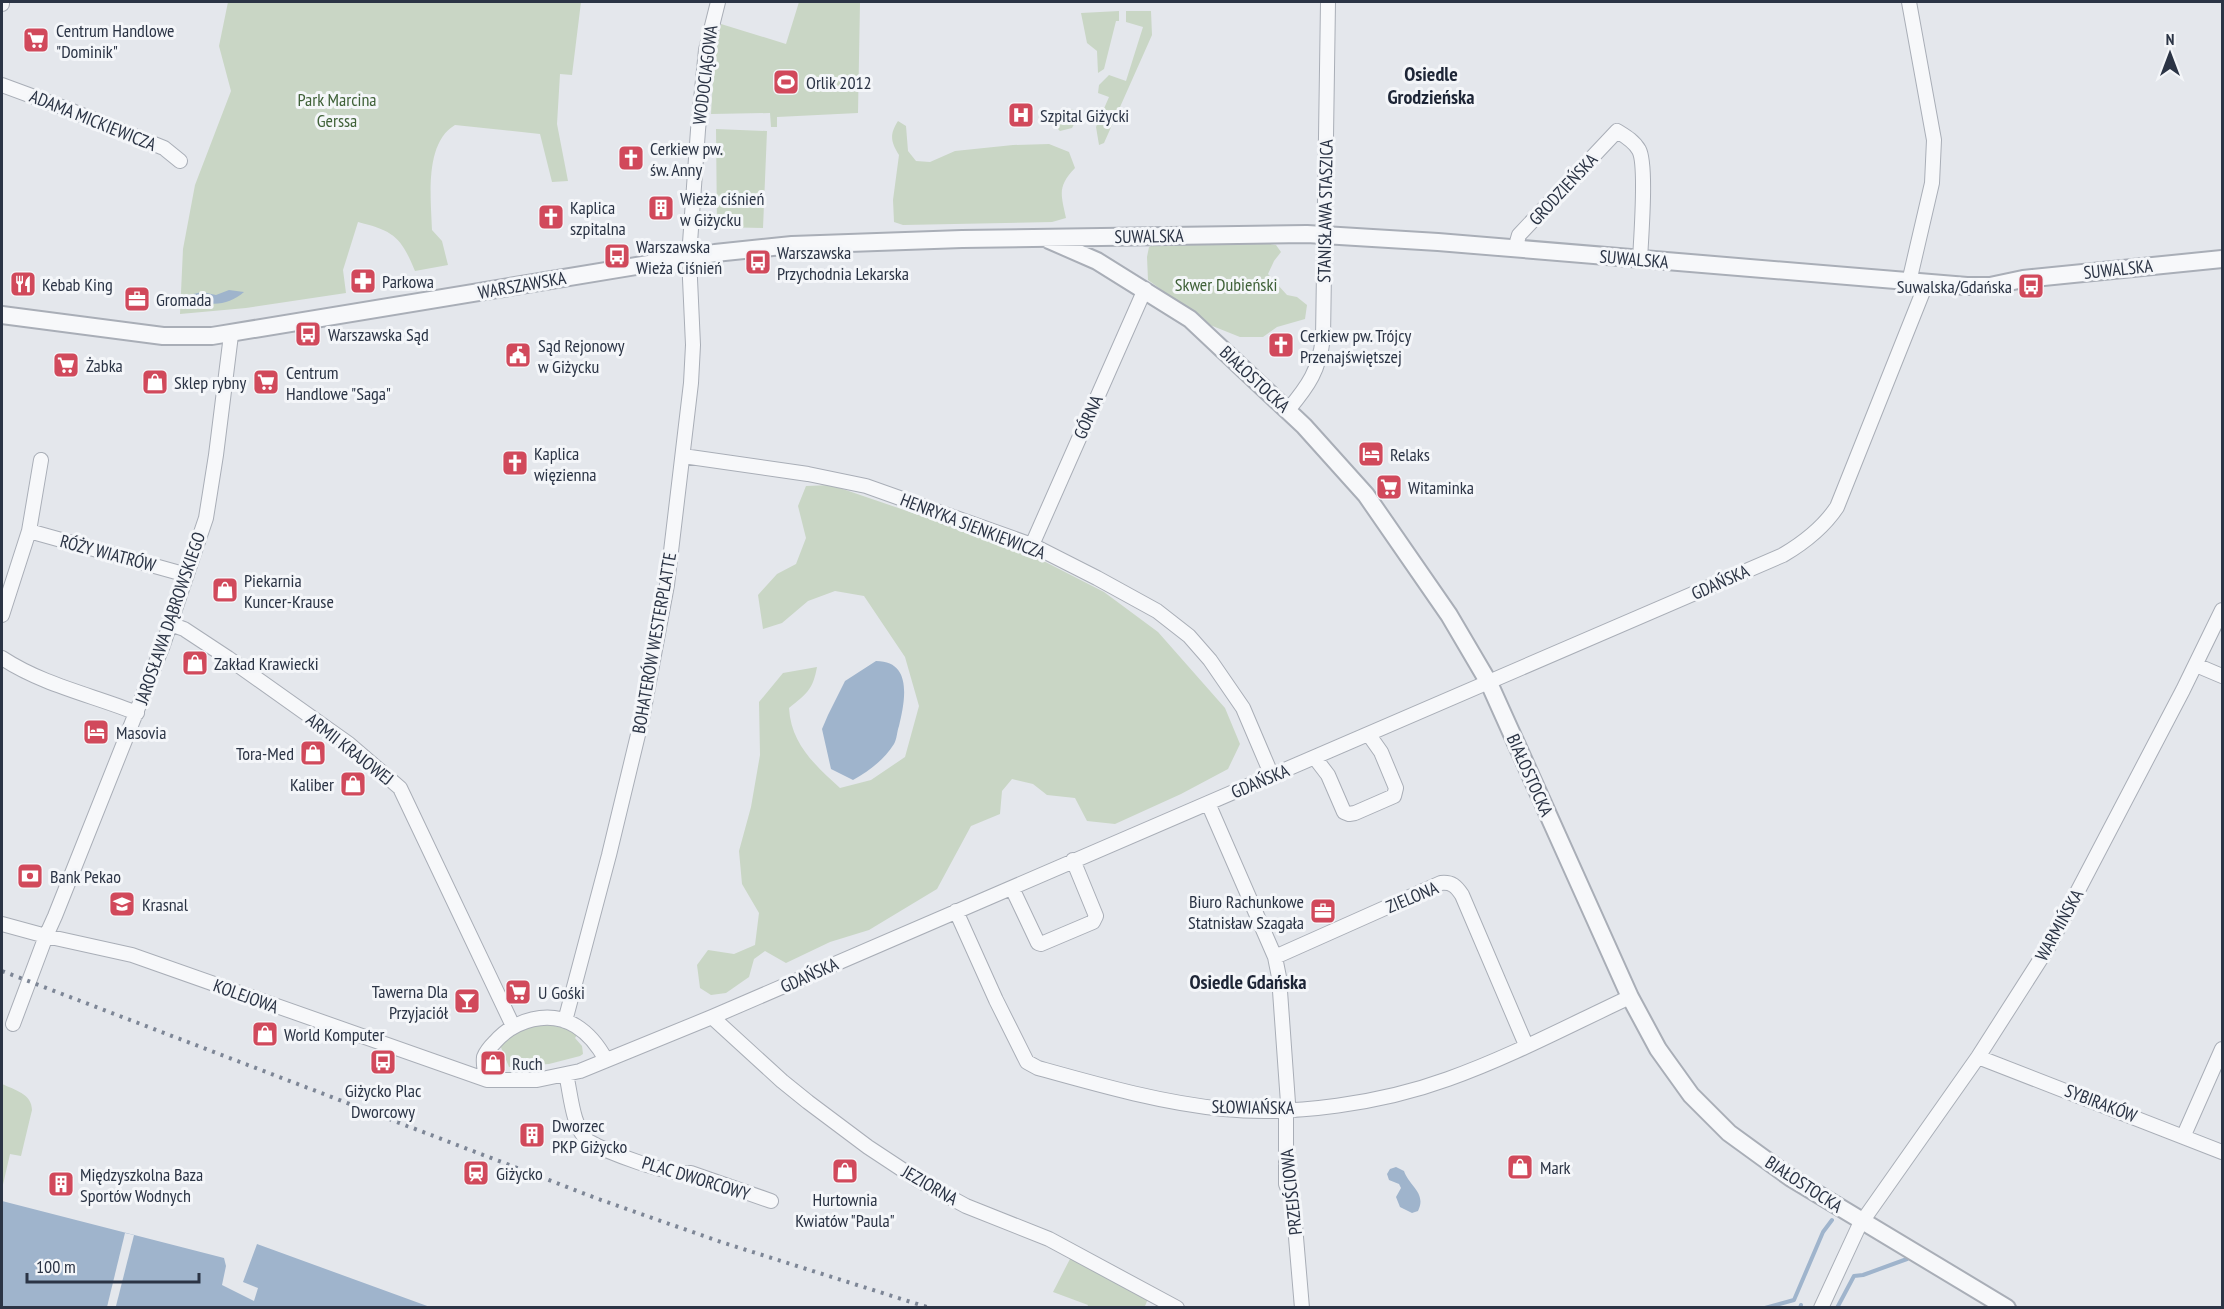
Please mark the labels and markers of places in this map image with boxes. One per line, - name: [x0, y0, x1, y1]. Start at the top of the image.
- place label: Centrum Handlowe "Dominik": [56, 19, 175, 63]
- supermarket icon: Centrum Handlowe "Dominik": [21, 25, 51, 55]
- sports icon: Orlik 2012: [771, 67, 801, 97]
- place label: Orlik 2012: [806, 71, 872, 94]
- hospital icon: Szpital Giżycki: [1006, 100, 1036, 130]
- place label: Szpital Giżycki: [1040, 104, 1129, 127]
- place label: Cerkiew pw. św. Anny: [650, 137, 723, 181]
- church icon: Cerkiew pw. św. Anny: [616, 143, 646, 173]
- place label: Wieża ciśnień w Giżycku: [680, 187, 764, 231]
- building icon: Wieża ciśnień w Giżycku: [646, 193, 676, 223]
- place label: Kaplica szpitalna: [570, 196, 626, 240]
- church icon: Kaplica szpitalna: [536, 202, 566, 232]
- place label: Warszawska Wieża Ciśnień: [636, 235, 722, 279]
- bus stop icon: Warszawska Wieża Ciśnień: [602, 241, 632, 271]
- place label: Warszawska Przychodnia Lekarska: [777, 241, 909, 285]
- bus stop icon: Warszawska Przychodnia Lekarska: [743, 247, 773, 277]
- pharmacy icon: Parkowa: [348, 266, 378, 296]
- restaurant icon: Kebab King: [8, 269, 38, 299]
- place label: Parkowa: [382, 270, 434, 293]
- bus stop icon: Suwalska/Gdańska: [2016, 271, 2046, 301]
- place label: Kebab King: [42, 273, 113, 296]
- place label: Suwalska/Gdańska: [1897, 275, 2012, 298]
- office icon: Gromada: [122, 284, 152, 314]
- place label: Gromada: [156, 288, 211, 311]
- bus stop icon: Warszawska Sąd: [293, 319, 323, 349]
- place label: Warszawska Sąd: [328, 323, 429, 346]
- place label: Cerkiew pw. Trójcy Przenajświętszej: [1300, 324, 1411, 368]
- church icon: Cerkiew pw. Trójcy Przenajświętszej: [1266, 330, 1296, 360]
- place label: Sąd Rejonowy w Giżycku: [538, 334, 625, 378]
- public building icon: Sąd Rejonowy w Giżycku: [503, 340, 533, 370]
- supermarket icon: Żabka: [51, 350, 81, 380]
- place label: Żabka: [86, 354, 123, 377]
- place label: Centrum Handlowe "Saga": [286, 361, 391, 405]
- shop icon: Sklep rybny: [140, 367, 170, 397]
- supermarket icon: Centrum Handlowe "Saga": [251, 367, 281, 397]
- place label: Sklep rybny: [174, 371, 246, 394]
- hotel icon: Relaks: [1356, 439, 1386, 469]
- place label: Kaplica więzienna: [534, 442, 597, 486]
- place label: Relaks: [1390, 443, 1430, 466]
- church icon: Kaplica więzienna: [500, 448, 530, 478]
- supermarket icon: Witaminka: [1374, 472, 1404, 502]
- place label: Witaminka: [1408, 476, 1474, 499]
- place label: Piekarnia Kuncer-Krause: [244, 569, 334, 613]
- shop icon: Piekarnia Kuncer-Krause: [210, 575, 240, 605]
- shop icon: Zakład Krawiecki: [180, 648, 210, 678]
- place label: Zakład Krawiecki: [214, 652, 319, 675]
- hotel icon: Masovia: [81, 717, 111, 747]
- place label: Masovia: [116, 721, 166, 744]
- shop icon: Tora-Med: [298, 738, 328, 768]
- place label: Tora-Med: [236, 742, 294, 765]
- shop icon: Kaliber: [338, 769, 368, 799]
- place label: Kaliber: [290, 773, 334, 796]
- bank icon: Bank Pekao: [15, 861, 45, 891]
- place label: Bank Pekao: [50, 865, 121, 888]
- school or university icon: Krasnal: [107, 889, 137, 919]
- place label: Biuro Rachunkowe Statnisław Szagała: [1188, 890, 1304, 934]
- place label: Krasnal: [142, 893, 189, 916]
- office icon: Biuro Rachunkowe Statnisław Szagała: [1308, 896, 1338, 926]
- supermarket icon: U Gośki: [503, 977, 533, 1007]
- place label: Tawerna Dla Przyjaciół: [372, 980, 449, 1024]
- place label: U Gośki: [538, 981, 585, 1004]
- bar icon: Tawerna Dla Przyjaciół: [452, 986, 482, 1016]
- shop icon: World Komputer: [250, 1019, 280, 1049]
- place label: World Komputer: [284, 1023, 385, 1046]
- bus stop icon: Giżycko Plac Dworcowy: [368, 1047, 398, 1077]
- shop icon: Ruch: [478, 1048, 508, 1078]
- place label: Ruch: [512, 1052, 543, 1075]
- place label: Giżycko Plac Dworcowy: [345, 1079, 422, 1123]
- place label: Dworzec PKP Giżycko: [552, 1114, 627, 1158]
- building icon: Dworzec PKP Giżycko: [517, 1120, 547, 1150]
- shop icon: Mark: [1505, 1152, 1535, 1182]
- shop icon: Hurtownia Kwiatów "Paula": [830, 1156, 860, 1186]
- place label: Mark: [1540, 1156, 1571, 1179]
- station icon: Giżycko: [461, 1158, 491, 1188]
- place label: Giżycko: [496, 1162, 543, 1185]
- place label: Międzyszkolna Baza Sportów Wodnych: [80, 1163, 203, 1207]
- building icon: Międzyszkolna Baza Sportów Wodnych: [46, 1169, 76, 1199]
- place label: Hurtownia Kwiatów "Paula": [795, 1188, 895, 1232]

